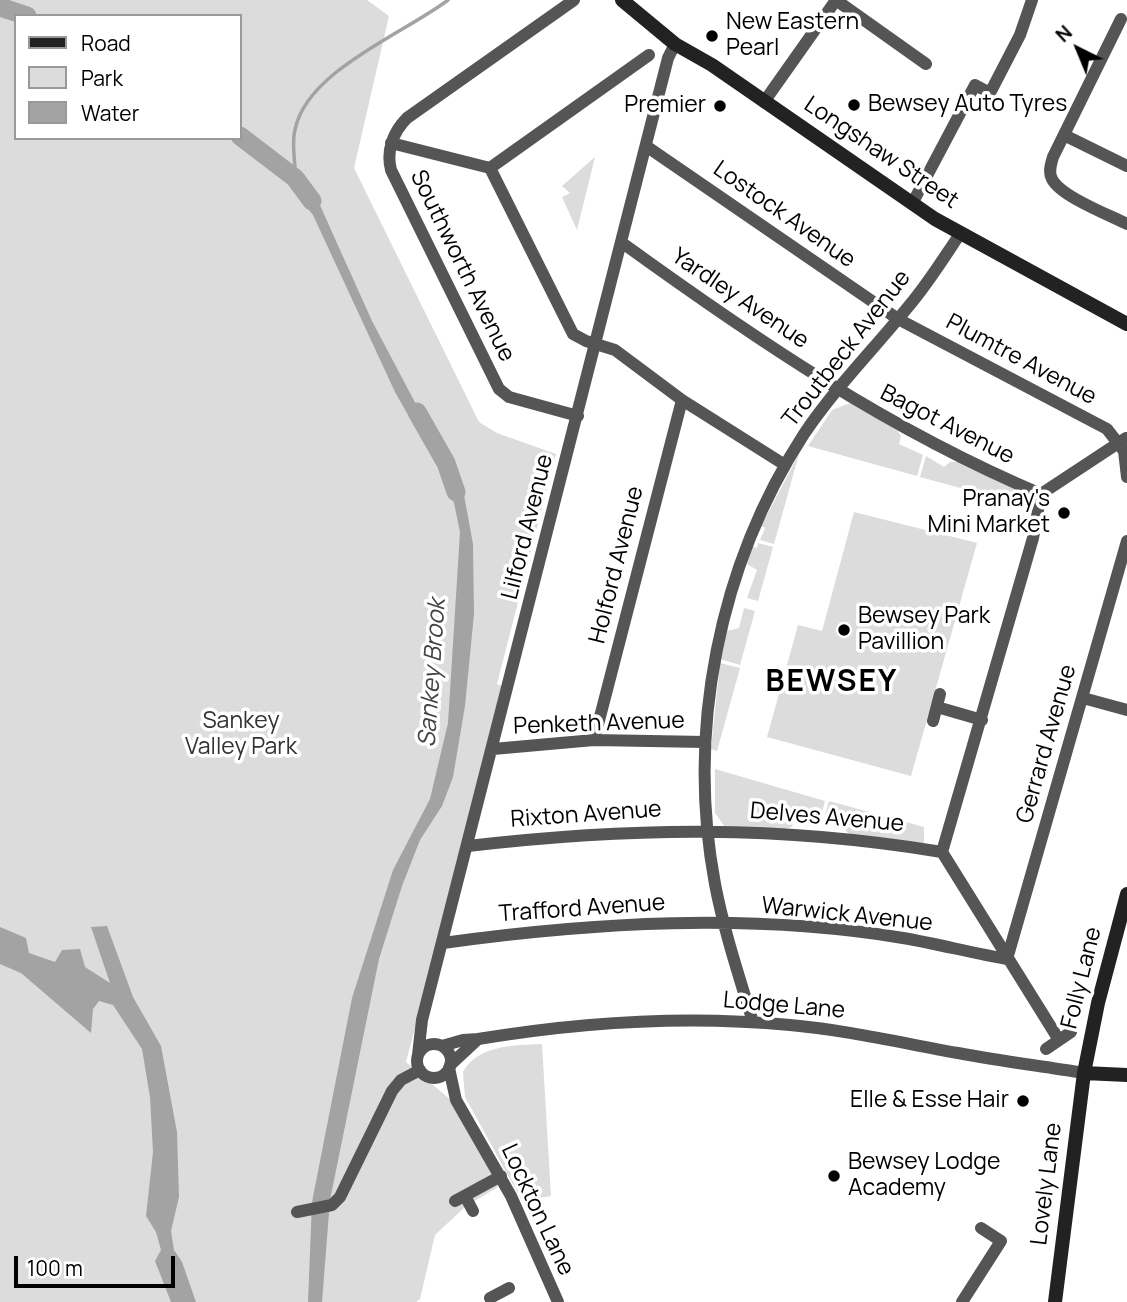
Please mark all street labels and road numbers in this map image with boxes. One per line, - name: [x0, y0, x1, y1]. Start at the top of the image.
- street label: Longshaw Street: [798, 91, 964, 215]
- street label: Lostock Avenue: [708, 156, 860, 274]
- street label: Southworth Avenue: [404, 166, 520, 366]
- street label: Yardley Avenue: [666, 243, 814, 355]
- street label: Troutbeck Avenue: [777, 265, 917, 433]
- street label: Plumtre Avenue: [941, 309, 1101, 411]
- street label: Bagot Avenue: [875, 379, 1019, 471]
- street label: Lilford Avenue: [497, 451, 559, 603]
- street label: Holford Avenue: [584, 484, 650, 646]
- street label: Gerrard Avenue: [1011, 662, 1083, 826]
- street label: Penketh Avenue: [513, 707, 685, 741]
- street label: Rixton Avenue: [510, 796, 662, 834]
- street label: Delves Avenue: [749, 798, 905, 838]
- street label: Trafford Avenue: [498, 889, 666, 929]
- street label: Warwick Avenue: [760, 892, 934, 938]
- street label: Folly Lane: [1056, 924, 1108, 1032]
- street label: Lodge Lane: [722, 987, 846, 1025]
- street label: Lovely Lane: [1026, 1121, 1068, 1247]
- street label: Lockton Lane: [495, 1140, 579, 1280]

